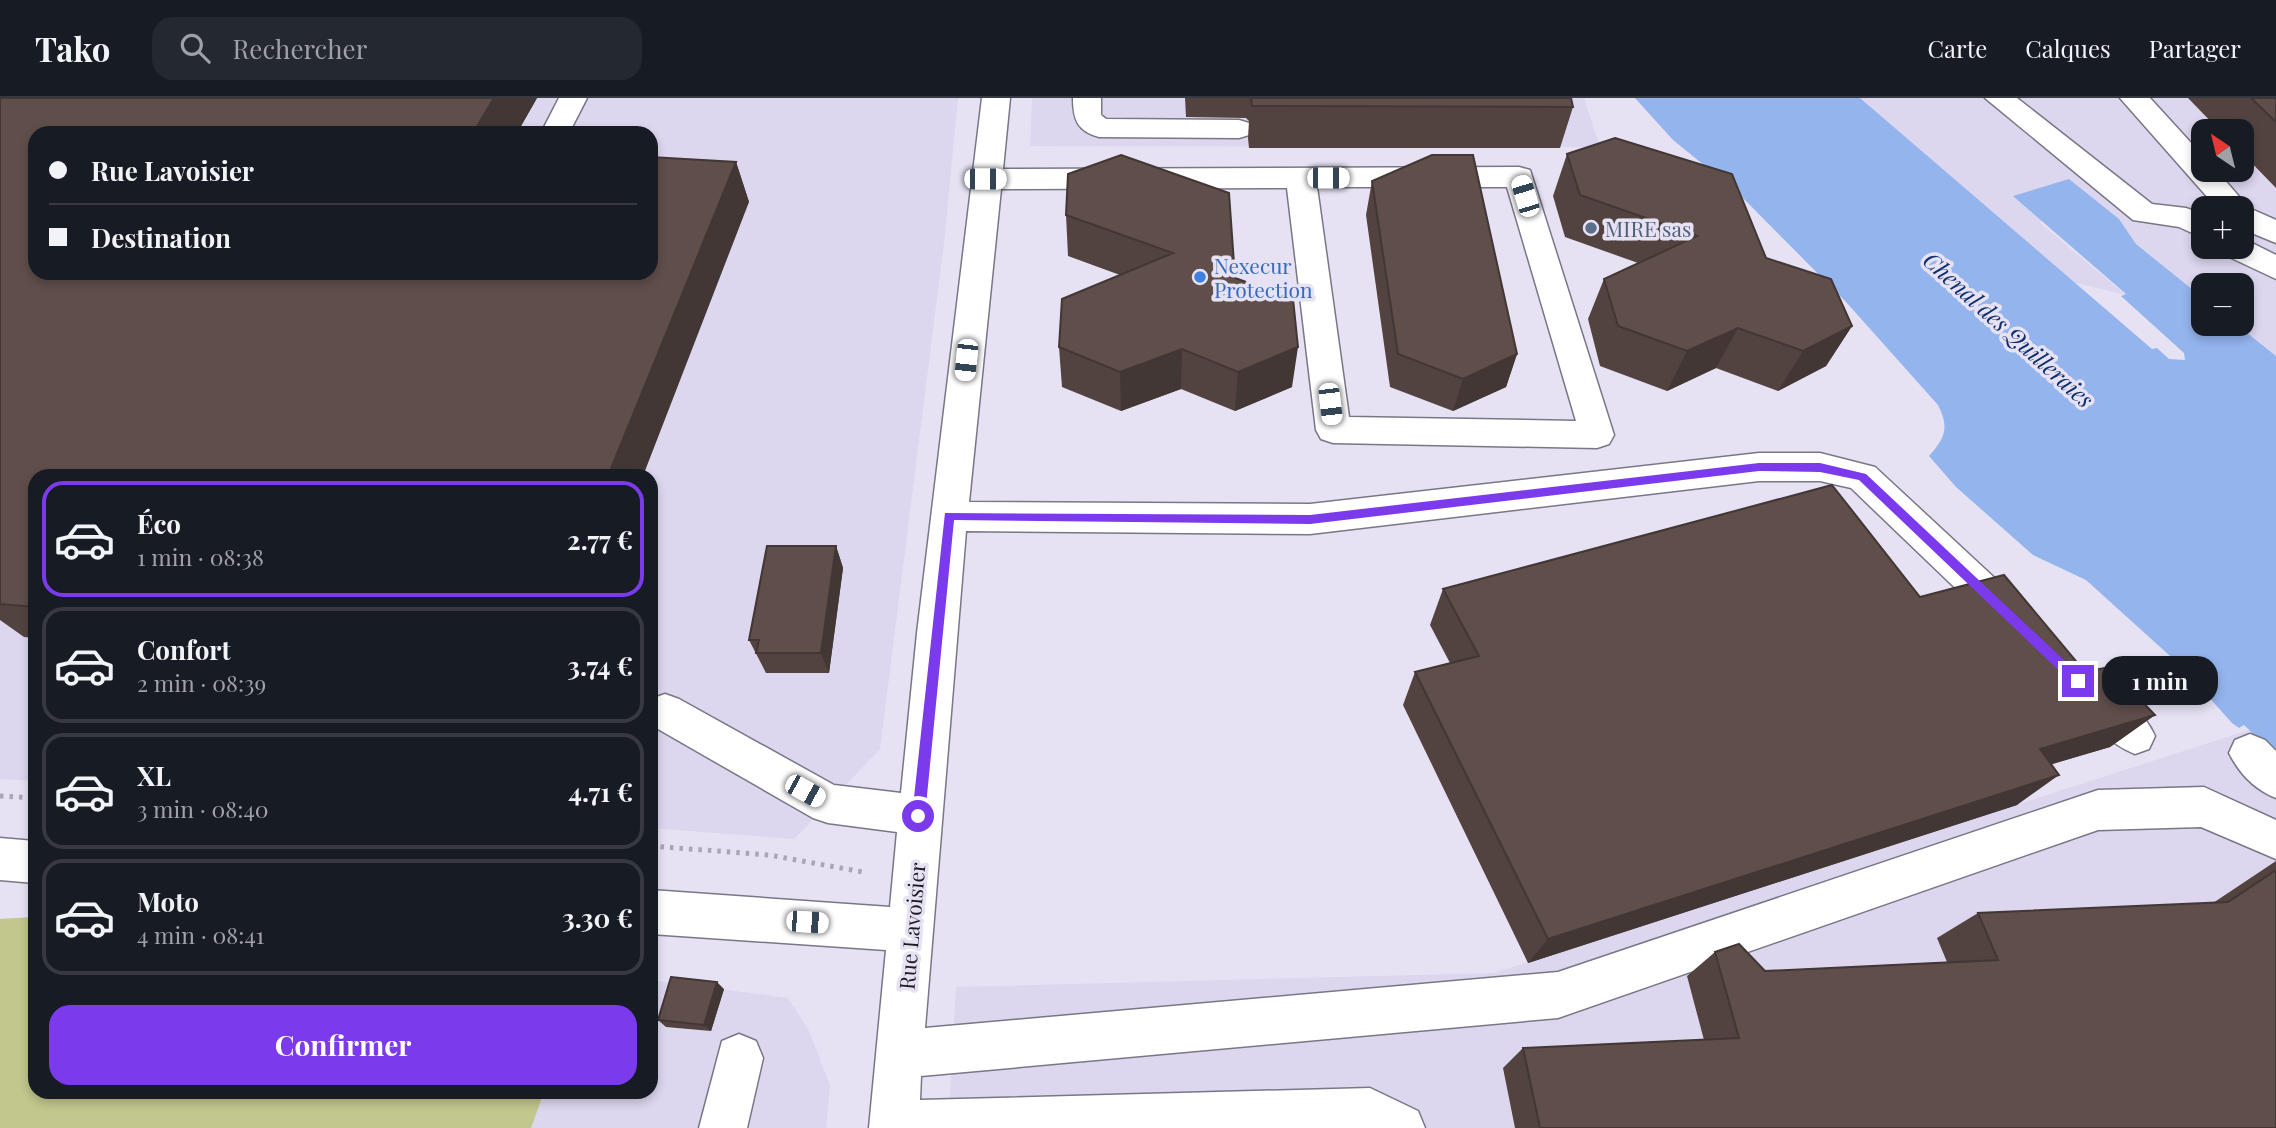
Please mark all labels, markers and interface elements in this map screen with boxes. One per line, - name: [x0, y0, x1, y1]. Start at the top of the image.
- search box: [152, 17, 642, 80]
- text: Tako: [35, 26, 110, 70]
- icon: search: [176, 29, 214, 67]
- text: Rechercher: [232, 31, 367, 66]
- text: Carte: [1928, 32, 1987, 64]
- text: Calques: [2025, 32, 2111, 64]
- text: Partager: [2149, 32, 2241, 64]
- north arrow: [2191, 119, 2254, 182]
- map controls: [2191, 119, 2254, 336]
- text: Rue Lavoisier: [91, 153, 254, 188]
- car: [1308, 168, 1350, 189]
- car: [965, 169, 1007, 190]
- car: [1509, 173, 1542, 219]
- button: +: [2191, 196, 2254, 259]
- place label: MIRE sas: [1605, 214, 1691, 242]
- text: Destination: [91, 220, 231, 255]
- marker: MIRE sas: [1583, 220, 1599, 236]
- water label: Chenal des Quilleraies: [1917, 244, 2101, 414]
- place label: Nexecur Protection: [1214, 251, 1313, 303]
- marker: Nexecur Protection: [1192, 269, 1208, 285]
- button: −: [2191, 273, 2254, 336]
- car: [954, 338, 979, 382]
- car: [1318, 382, 1343, 426]
- text: Éco: [137, 506, 181, 541]
- icon: car: [53, 508, 116, 571]
- text: 2.77 €: [567, 522, 633, 557]
- text: 1 min · 08:38: [137, 541, 264, 572]
- text: Confort: [137, 632, 231, 667]
- icon: car: [53, 634, 116, 697]
- text: 3.74 €: [567, 648, 633, 683]
- callout: 1 min: [2102, 656, 2218, 706]
- route end: [2062, 665, 2094, 697]
- text: 1 min: [2132, 665, 2188, 696]
- text: 2 min · 08:39: [137, 667, 266, 698]
- text: XL: [137, 758, 171, 793]
- icon: car: [53, 760, 116, 823]
- car: [782, 772, 829, 810]
- text: 4.71 €: [568, 774, 633, 809]
- text: 3 min · 08:40: [137, 793, 269, 824]
- route start: [902, 800, 934, 832]
- street label: Rue Lavoisier: [891, 861, 931, 991]
- text: Moto: [137, 884, 199, 919]
- icon: car: [53, 886, 116, 949]
- text: 3.30 €: [562, 900, 633, 935]
- car: [786, 910, 829, 934]
- text: 4 min · 08:41: [137, 919, 264, 950]
- button: Confirmer: [49, 1005, 637, 1085]

